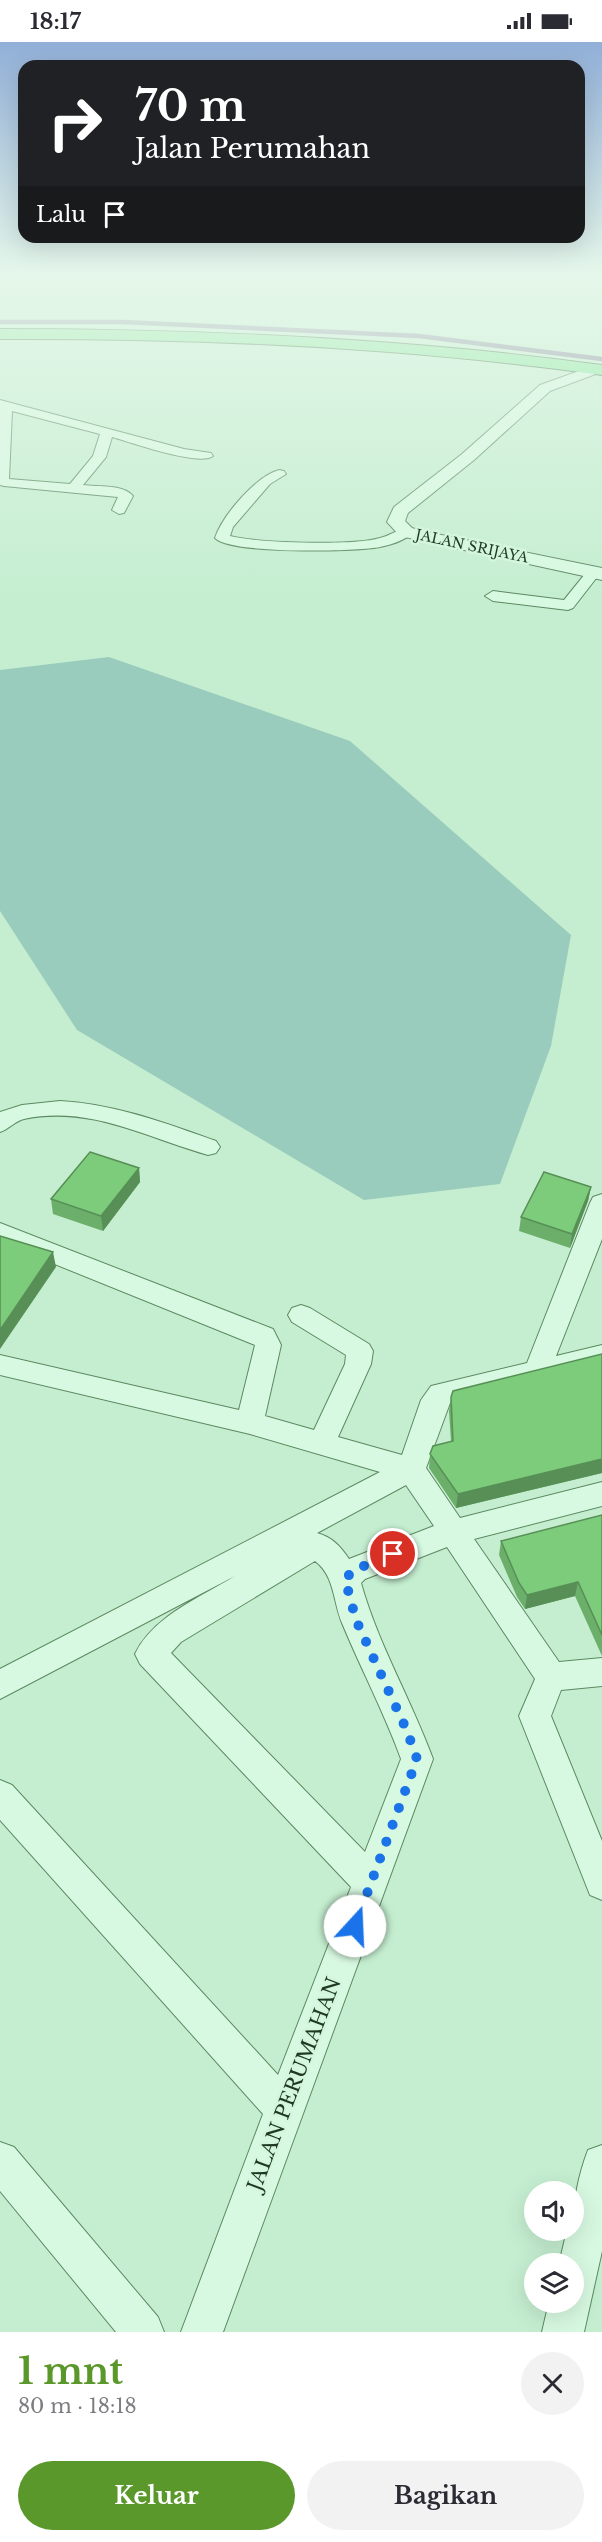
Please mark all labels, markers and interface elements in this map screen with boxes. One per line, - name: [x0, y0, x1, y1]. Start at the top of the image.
- text: 18:17: [30, 8, 81, 35]
- text: 70 m: [135, 80, 246, 132]
- icon: right: [36, 84, 114, 162]
- text: Jalan Perumahan: [135, 132, 370, 165]
- icon: arrive: [98, 198, 131, 231]
- text: Lalu: [36, 201, 86, 228]
- street label: JALAN SRIJAYA: [412, 525, 530, 567]
- pin: [367, 1528, 418, 1579]
- icon: arrive: [376, 1537, 409, 1570]
- position arrow: [323, 1894, 387, 1958]
- street label: JALAN PERUMAHAN: [241, 1974, 346, 2197]
- map controls: [524, 2181, 584, 2313]
- button: sound: [524, 2181, 584, 2241]
- button: layers: [524, 2253, 584, 2313]
- text: 1 mnt: [18, 2349, 123, 2394]
- button: close: [521, 2352, 584, 2415]
- text: 80 m · 18:18: [18, 2394, 137, 2418]
- button: Keluar: [18, 2461, 295, 2530]
- button: Bagikan: [307, 2461, 584, 2530]

